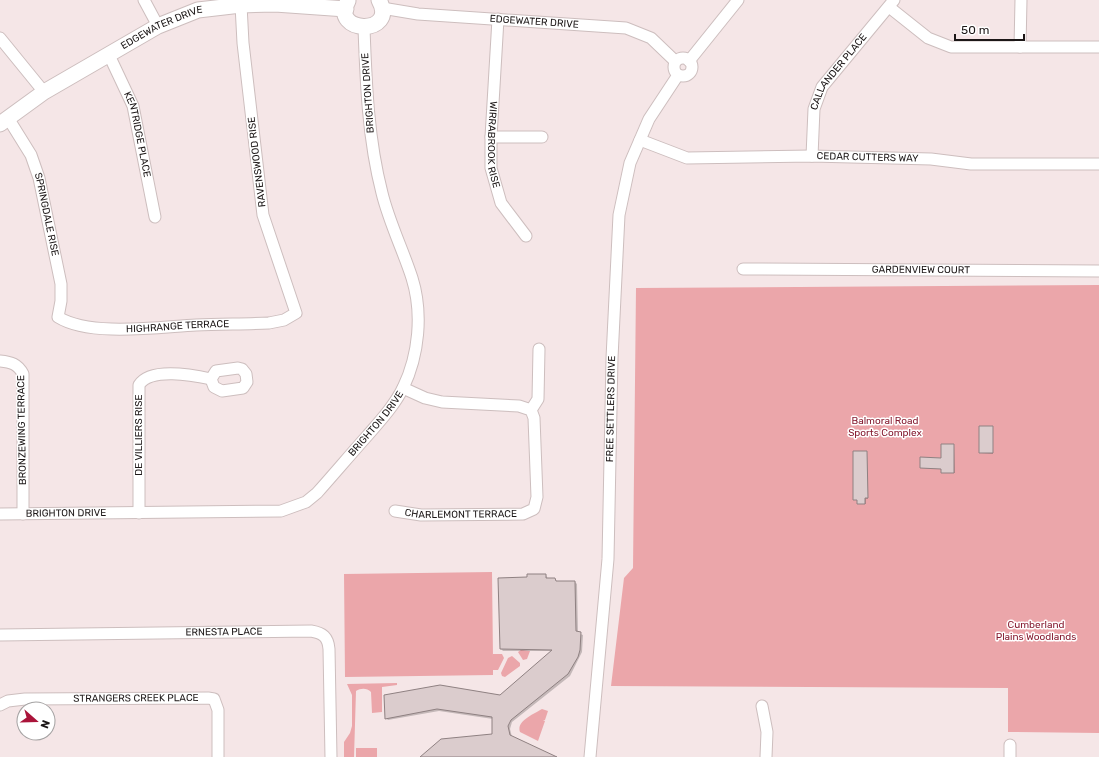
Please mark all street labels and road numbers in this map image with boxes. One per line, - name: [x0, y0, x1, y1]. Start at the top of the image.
- street label: EDGEWATER DRIVE: [119, 4, 203, 52]
- street label: EDGEWATER DRIVE: [489, 13, 579, 31]
- street label: CALLANDER PLACE: [808, 31, 870, 112]
- street label: BRIGHTON DRIVE: [359, 52, 377, 134]
- street label: KENTRIDGE PLACE: [121, 90, 153, 178]
- street label: WIRRABROOK RISE: [485, 101, 502, 189]
- street label: RAVENSWOOD RISE: [246, 116, 268, 208]
- street label: CEDAR CUTTERS WAY: [817, 150, 919, 165]
- street label: SPRINGDALE RISE: [32, 171, 61, 257]
- street label: GARDENVIEW COURT: [872, 264, 970, 276]
- street label: HIGHRANGE TERRACE: [126, 318, 229, 335]
- street label: FREE SETTLERS DRIVE: [604, 355, 618, 462]
- street label: BRONZEWING TERRACE: [15, 375, 29, 485]
- street label: BRIGHTON DRIVE: [346, 389, 406, 459]
- street label: DE VILLIERS RISE: [133, 394, 145, 476]
- street label: BRIGHTON DRIVE: [26, 507, 106, 520]
- street label: CHARLEMONT TERRACE: [404, 507, 517, 521]
- street label: ERNESTA PLACE: [185, 626, 263, 639]
- street label: STRANGERS CREEK PLACE: [73, 692, 199, 705]

